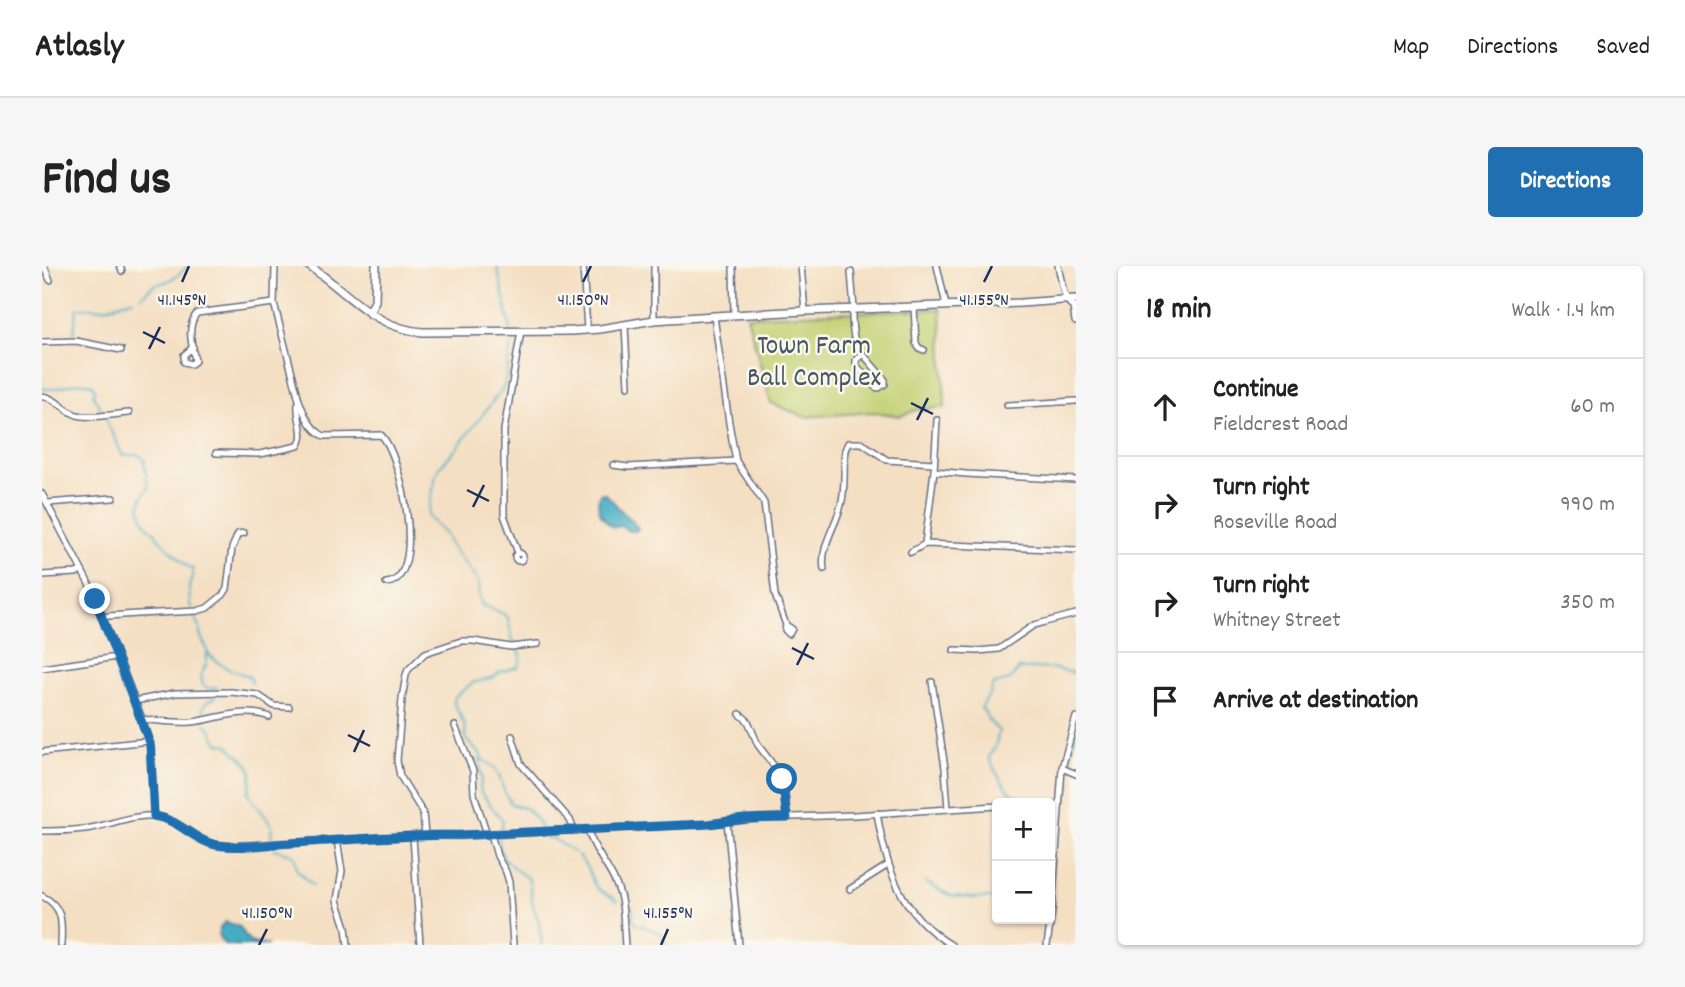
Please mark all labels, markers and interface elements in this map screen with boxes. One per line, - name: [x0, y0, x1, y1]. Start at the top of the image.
- text: Atlasly: [35, 25, 124, 72]
- text: Map: [1393, 31, 1429, 65]
- text: Directions: [1467, 31, 1558, 65]
- text: Saved: [1596, 31, 1650, 65]
- text: Find us: [42, 147, 171, 217]
- button: Directions: [1488, 147, 1643, 217]
- text: 41.145°N: [158, 289, 206, 314]
- text: 41.150°N: [557, 289, 609, 314]
- text: 41.155°N: [959, 289, 1009, 314]
- text: 18 min: [1146, 290, 1211, 333]
- text: Walk · 1.4 km: [1511, 295, 1615, 328]
- park label: Town Farm Ball Complex: [747, 328, 881, 400]
- text: Continue: [1213, 372, 1298, 409]
- icon: ahead: [1146, 388, 1184, 426]
- text: 60 m: [1570, 391, 1615, 424]
- text: Fieldcrest Road: [1213, 409, 1348, 442]
- text: Turn right: [1213, 470, 1310, 507]
- icon: right: [1146, 486, 1184, 524]
- text: 990 m: [1560, 489, 1615, 522]
- text: Roseville Road: [1213, 507, 1337, 540]
- text: Turn right: [1213, 568, 1310, 605]
- route end: [79, 583, 110, 614]
- icon: right: [1146, 584, 1184, 622]
- text: 350 m: [1561, 587, 1615, 620]
- text: Whitney Street: [1213, 605, 1341, 638]
- icon: arrive: [1146, 682, 1184, 720]
- text: Arrive at destination: [1213, 683, 1418, 720]
- route start: [766, 763, 797, 794]
- map controls: [992, 798, 1055, 924]
- button: +: [992, 798, 1055, 861]
- button: −: [992, 861, 1055, 924]
- text: 41.150°N: [241, 902, 293, 927]
- text: 41.155°N: [643, 902, 693, 927]

